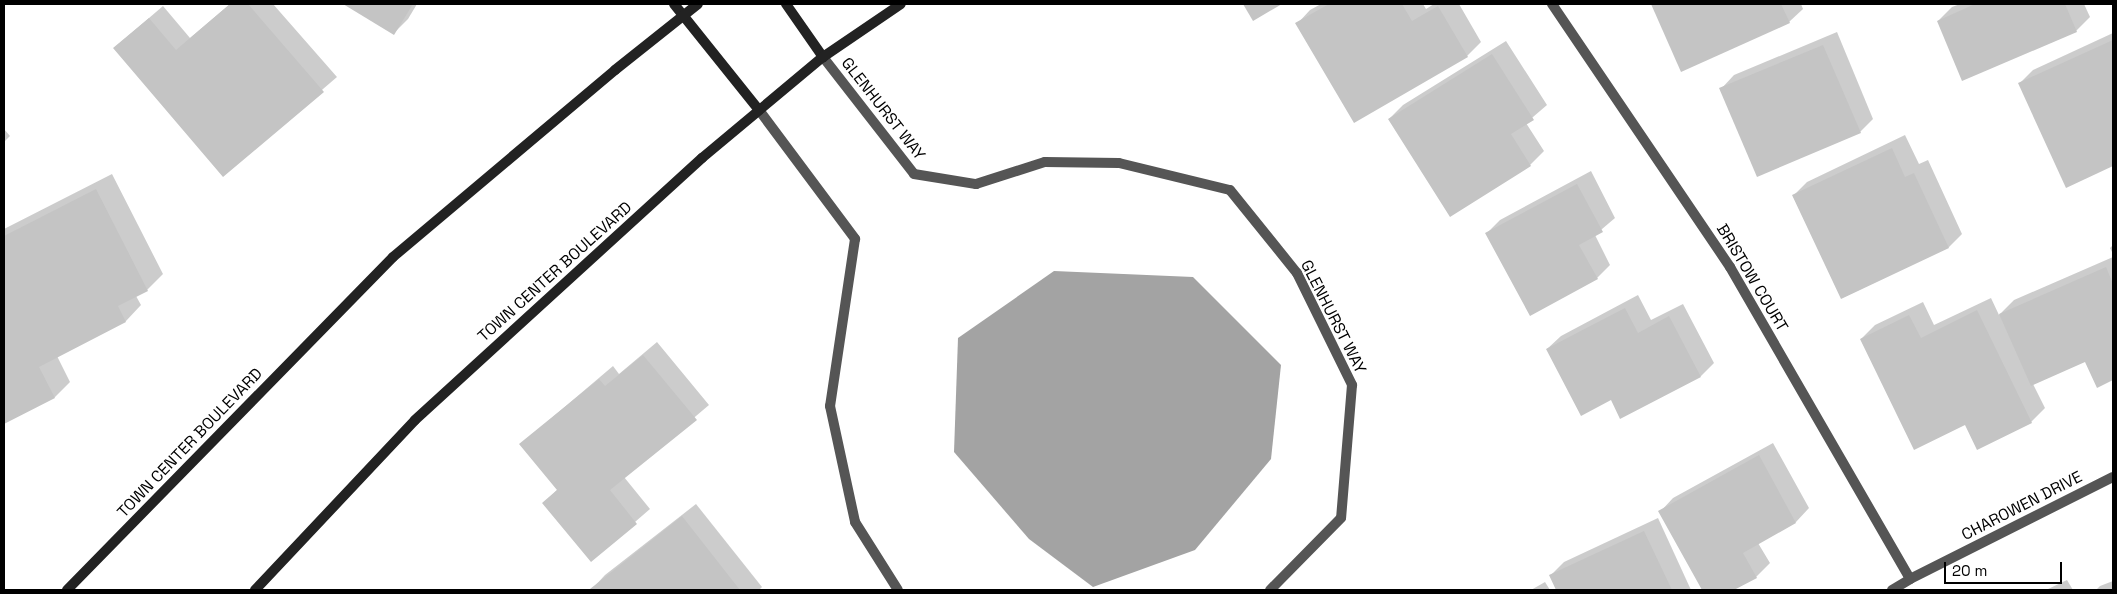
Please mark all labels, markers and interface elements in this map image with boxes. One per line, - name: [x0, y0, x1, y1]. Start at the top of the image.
- street label: GLENHURST WAY: [837, 54, 929, 164]
- street label: TOWN CENTER BOULEVARD: [474, 198, 636, 346]
- street label: BRISTOW COURT: [1712, 221, 1792, 335]
- street label: GLENHURST WAY: [1296, 257, 1370, 377]
- street label: TOWN CENTER BOULEVARD: [114, 364, 266, 522]
- street label: CHAROWEN DRIVE: [1958, 467, 2086, 545]
- scale bar: [1947, 552, 2064, 584]
- text: 20 m: [1952, 561, 1987, 580]

